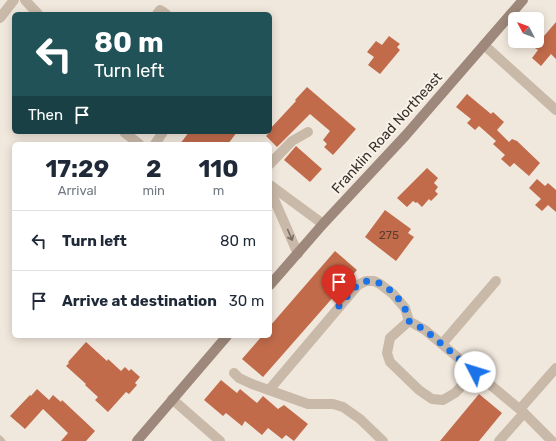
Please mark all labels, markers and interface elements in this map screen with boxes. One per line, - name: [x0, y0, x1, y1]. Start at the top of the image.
- north arrow: [508, 12, 544, 48]
- map controls: [508, 12, 544, 48]
- text: 80 m: [94, 26, 164, 59]
- icon: left: [28, 28, 80, 80]
- text: Turn left: [94, 60, 164, 82]
- street label: Franklin Road Northeast: [328, 69, 446, 197]
- icon: arrive: [71, 104, 93, 126]
- text: Then: [28, 106, 63, 124]
- text: 17:29: [45, 155, 109, 183]
- text: 2: [146, 155, 162, 183]
- text: 110: [198, 155, 239, 183]
- text: Arrival: [58, 183, 97, 198]
- text: min: [142, 183, 165, 198]
- text: m: [213, 183, 224, 198]
- one-way arrow: [286, 228, 294, 240]
- house number: 275: [379, 228, 399, 242]
- icon: left: [28, 230, 50, 252]
- text: Turn left: [62, 232, 127, 250]
- text: 80 m: [220, 232, 256, 250]
- pin: [322, 265, 356, 306]
- icon: arrive: [328, 271, 350, 293]
- icon: arrive: [28, 290, 50, 312]
- text: Arrive at destination: [62, 292, 217, 310]
- text: 30 m: [229, 292, 264, 310]
- position arrow: [454, 351, 496, 393]

